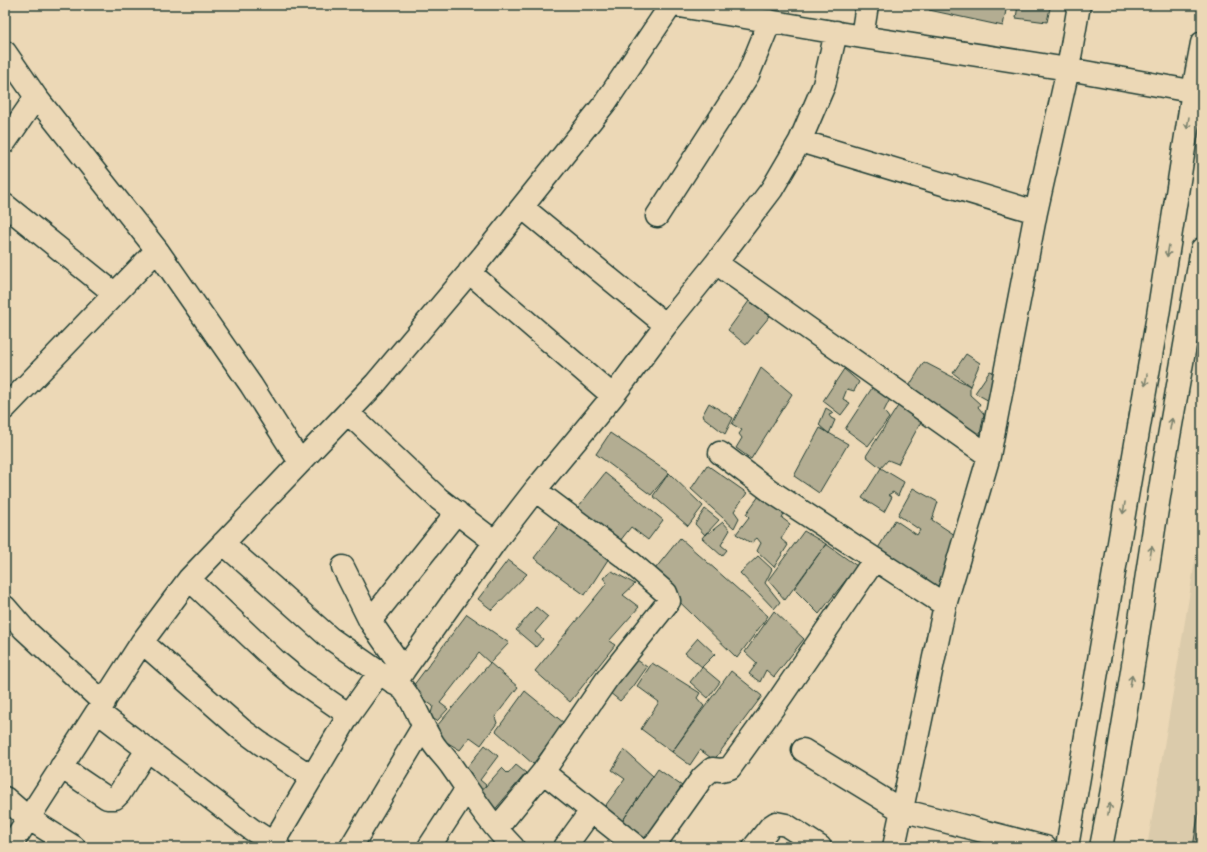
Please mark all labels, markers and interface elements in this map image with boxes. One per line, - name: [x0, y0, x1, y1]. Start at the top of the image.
- one-way arrow: [1184, 116, 1192, 129]
- one-way arrow: [1164, 244, 1172, 257]
- one-way arrow: [1142, 373, 1150, 386]
- one-way arrow: [1167, 418, 1175, 431]
- one-way arrow: [1120, 501, 1128, 514]
- one-way arrow: [1147, 546, 1155, 559]
- one-way arrow: [1127, 675, 1135, 688]
- one-way arrow: [1105, 803, 1113, 816]

